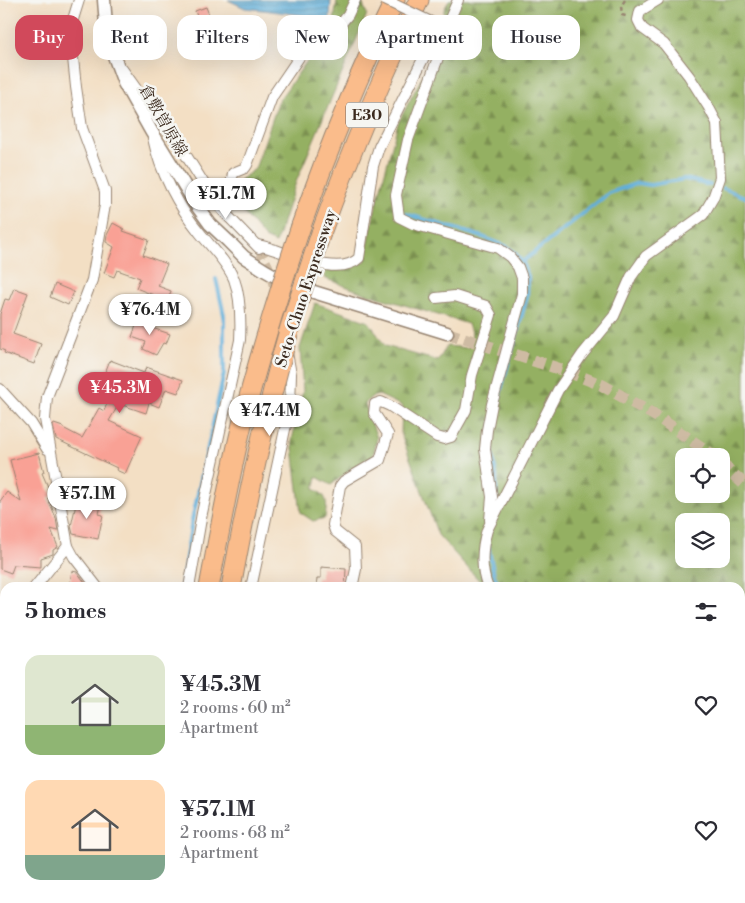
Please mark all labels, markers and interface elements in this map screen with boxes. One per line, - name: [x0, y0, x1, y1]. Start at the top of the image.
- chip: Buy: [15, 15, 83, 60]
- chip: Rent: [93, 15, 167, 60]
- chip: Filters: [177, 15, 267, 60]
- chip: New: [277, 15, 348, 60]
- chip: Apartment: [358, 15, 482, 60]
- chip: House: [492, 15, 580, 60]
- street label: 倉敷曽原線: [134, 81, 192, 160]
- road number: E30: [346, 102, 388, 128]
- pin: ¥51.7M: [185, 178, 267, 220]
- text: ¥51.7M: [197, 184, 255, 204]
- street label: Seto-Chuo Expressway: [271, 207, 341, 370]
- pin: ¥76.4M: [109, 294, 191, 336]
- text: ¥76.4M: [119, 300, 181, 320]
- pin: ¥45.3M: [79, 372, 161, 414]
- text: ¥45.3M: [89, 378, 151, 398]
- pin: ¥47.4M: [229, 394, 311, 437]
- text: ¥47.4M: [240, 401, 300, 421]
- map controls: [675, 448, 730, 568]
- button: locate: [675, 448, 730, 503]
- pin: ¥57.1M: [46, 478, 128, 520]
- text: ¥57.1M: [58, 484, 116, 504]
- button: layers: [675, 513, 730, 568]
- icon: filters: [692, 598, 720, 626]
- text: 5 homes: [25, 599, 106, 625]
- text: ¥45.3M: [180, 672, 261, 698]
- icon: home: [65, 675, 125, 735]
- icon: heart: [692, 691, 720, 719]
- text: 2 rooms · 60 m²: [180, 698, 291, 718]
- text: Apartment: [180, 718, 259, 738]
- text: ¥57.1M: [180, 797, 255, 823]
- icon: home: [65, 800, 125, 860]
- icon: heart: [692, 816, 720, 844]
- text: 2 rooms · 68 m²: [180, 823, 290, 843]
- text: Apartment: [180, 843, 259, 863]

